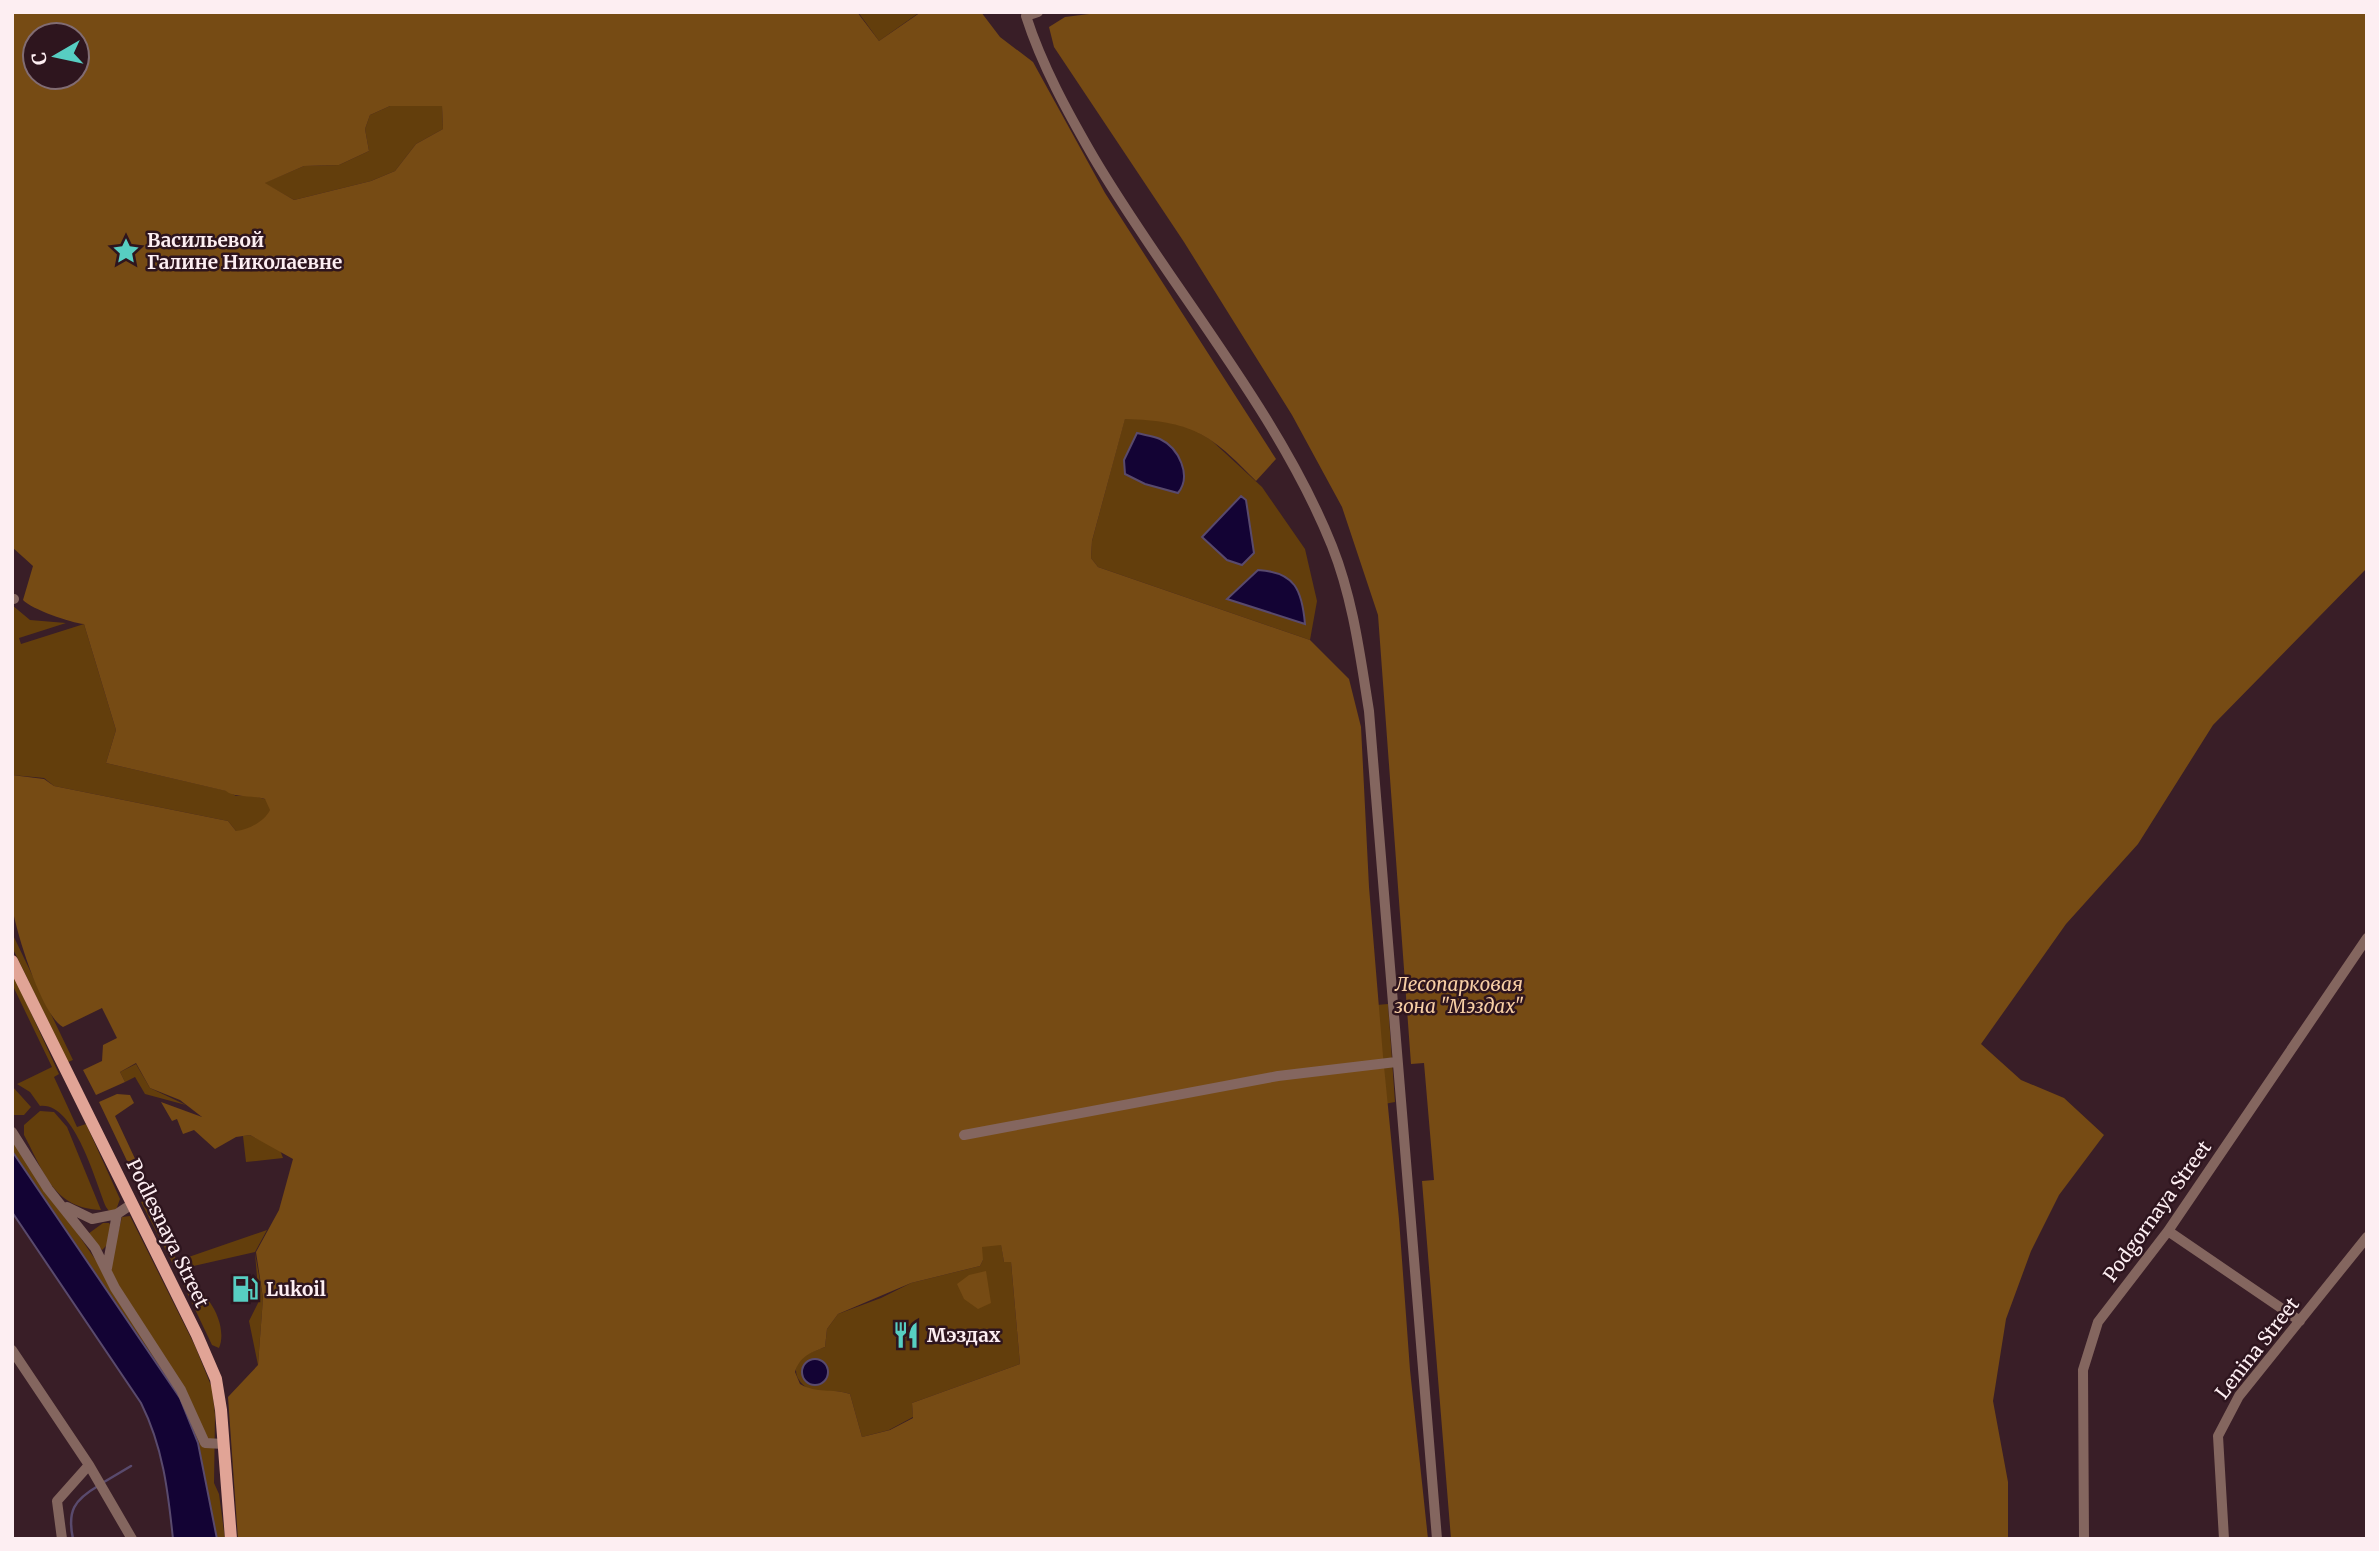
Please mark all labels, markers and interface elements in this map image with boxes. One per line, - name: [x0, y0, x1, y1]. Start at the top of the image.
- north arrow: [21, 21, 91, 91]
- text: С: [26, 51, 52, 67]
- place label: Васильевой Галине Николаевне: [147, 228, 342, 274]
- place icon: Васильевой Галине Николаевне: [111, 236, 141, 266]
- park label: Лесопарковая зона "Мэздах": [1394, 972, 1524, 1018]
- street label: Podgornaya Street: [2098, 1135, 2216, 1286]
- street label: Podlesnaya Street: [122, 1155, 215, 1312]
- fuel station icon: Lukoil: [230, 1274, 260, 1304]
- place label: Lukoil: [266, 1277, 326, 1301]
- street label: Lenina Street: [2210, 1292, 2304, 1404]
- restaurant icon: Мэздах: [891, 1320, 921, 1350]
- place label: Мэздах: [927, 1323, 1001, 1347]

